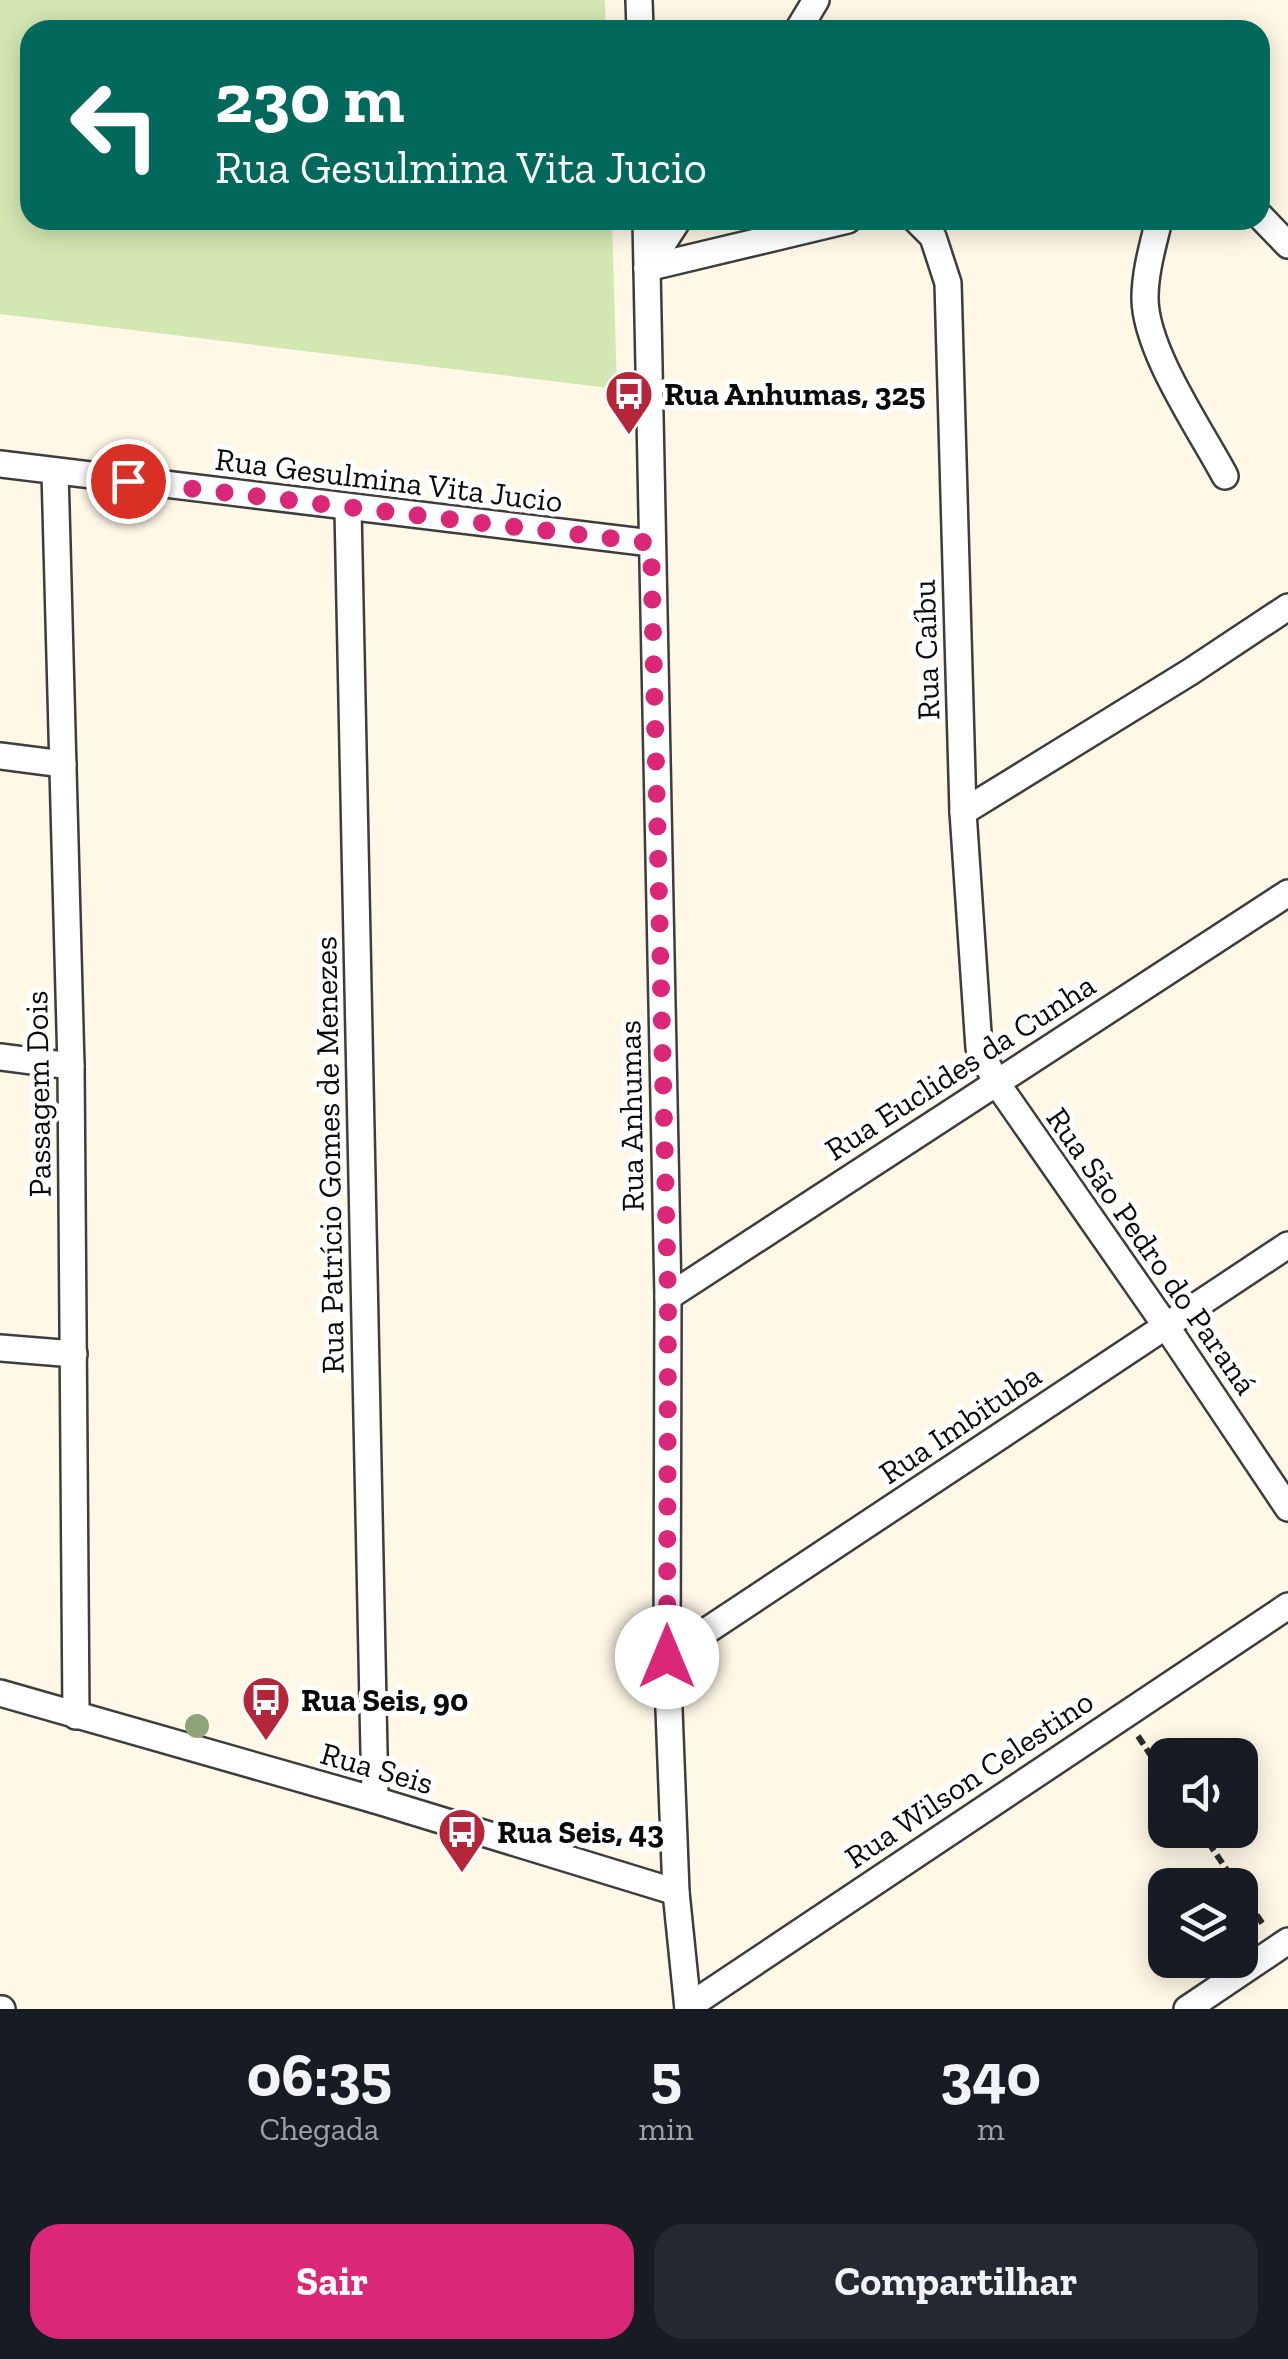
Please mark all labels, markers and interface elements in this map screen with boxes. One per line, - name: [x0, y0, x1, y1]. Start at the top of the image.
- text: 230 m: [215, 56, 405, 140]
- icon: left: [50, 60, 180, 190]
- text: Rua Gesulmina Vita Jucio: [215, 141, 707, 195]
- bus stop icon: Rua Anhumas, 325: [603, 368, 655, 436]
- place label: Rua Anhumas, 325: [664, 375, 925, 413]
- pin: [86, 439, 171, 524]
- street label: Rua Gesulmina Vita Jucio: [213, 440, 565, 520]
- icon: arrive: [101, 454, 156, 509]
- street label: Rua Caíbu: [905, 579, 947, 721]
- street label: Rua Patrício Gomes de Menezes: [306, 936, 352, 1374]
- street label: Rua Euclides da Cunha: [818, 966, 1102, 1168]
- street label: Passagem Dois: [17, 990, 59, 1198]
- street label: Rua Anhumas: [610, 1020, 652, 1212]
- street label: Rua São Pedro do Paraná: [1038, 1100, 1266, 1402]
- street label: Rua Imbituba: [872, 1356, 1048, 1492]
- position arrow: [615, 1605, 719, 1709]
- bus stop icon: Rua Seis, 90: [240, 1674, 292, 1742]
- place label: Rua Seis, 90: [301, 1681, 468, 1719]
- street label: Rua Wilson Celestino: [838, 1682, 1100, 1876]
- street label: Rua Seis: [316, 1734, 438, 1802]
- map controls: [1148, 1738, 1258, 1978]
- button: sound: [1148, 1738, 1258, 1848]
- bus stop icon: Rua Seis, 43: [436, 1806, 488, 1874]
- place label: Rua Seis, 43: [497, 1813, 664, 1851]
- button: layers: [1148, 1868, 1258, 1978]
- text: 06:35: [247, 2039, 392, 2111]
- text: 5: [650, 2039, 682, 2111]
- text: 340: [940, 2039, 1041, 2111]
- text: Chegada: [259, 2110, 379, 2148]
- text: min: [639, 2110, 694, 2148]
- text: m: [977, 2110, 1005, 2148]
- button: Sair: [30, 2224, 634, 2339]
- button: Compartilhar: [654, 2224, 1258, 2339]

